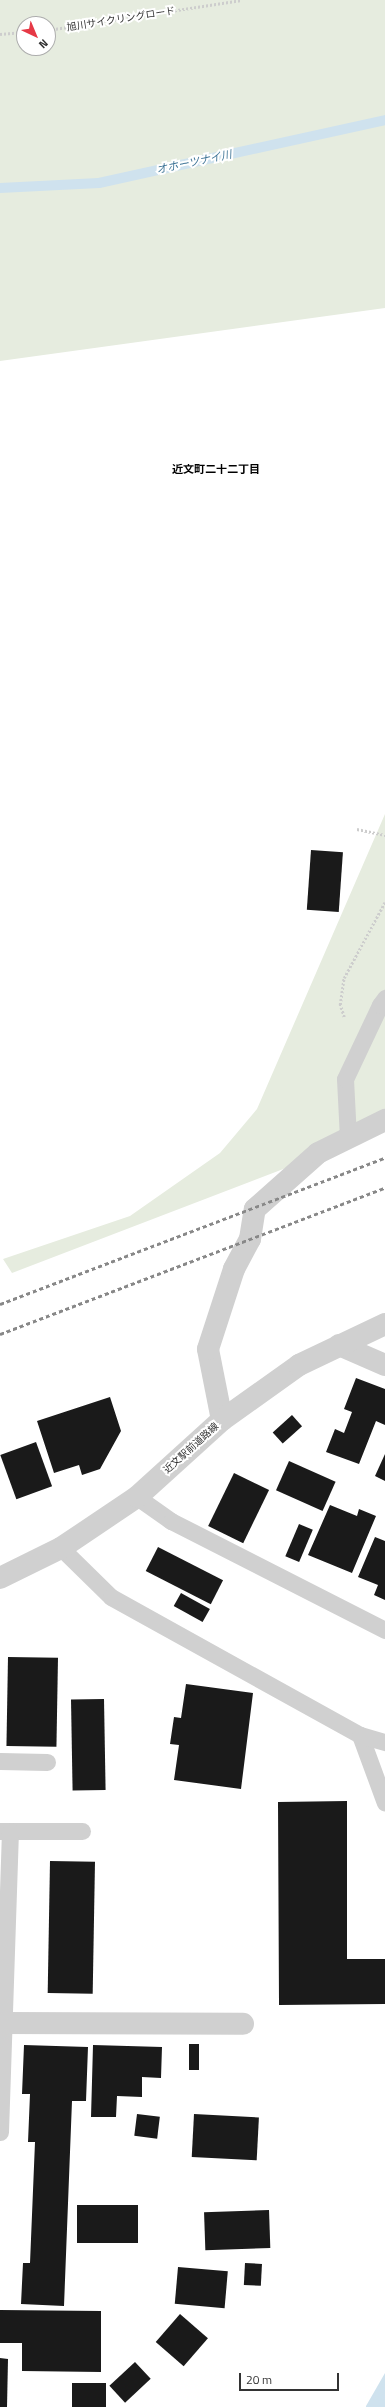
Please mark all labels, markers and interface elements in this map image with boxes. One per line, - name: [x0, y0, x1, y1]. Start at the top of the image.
- street label: 旭川サイクリングロード: [66, 4, 176, 34]
- north arrow: [16, 16, 56, 56]
- text: N: [35, 36, 52, 52]
- water label: オホーツナイ川: [155, 148, 233, 176]
- district label: 近文町二十二丁目: [172, 462, 260, 476]
- street label: 近文駅前道路線: [161, 1420, 221, 1476]
- scale bar: [241, 2365, 341, 2391]
- text: 20 m: [246, 2370, 272, 2389]

